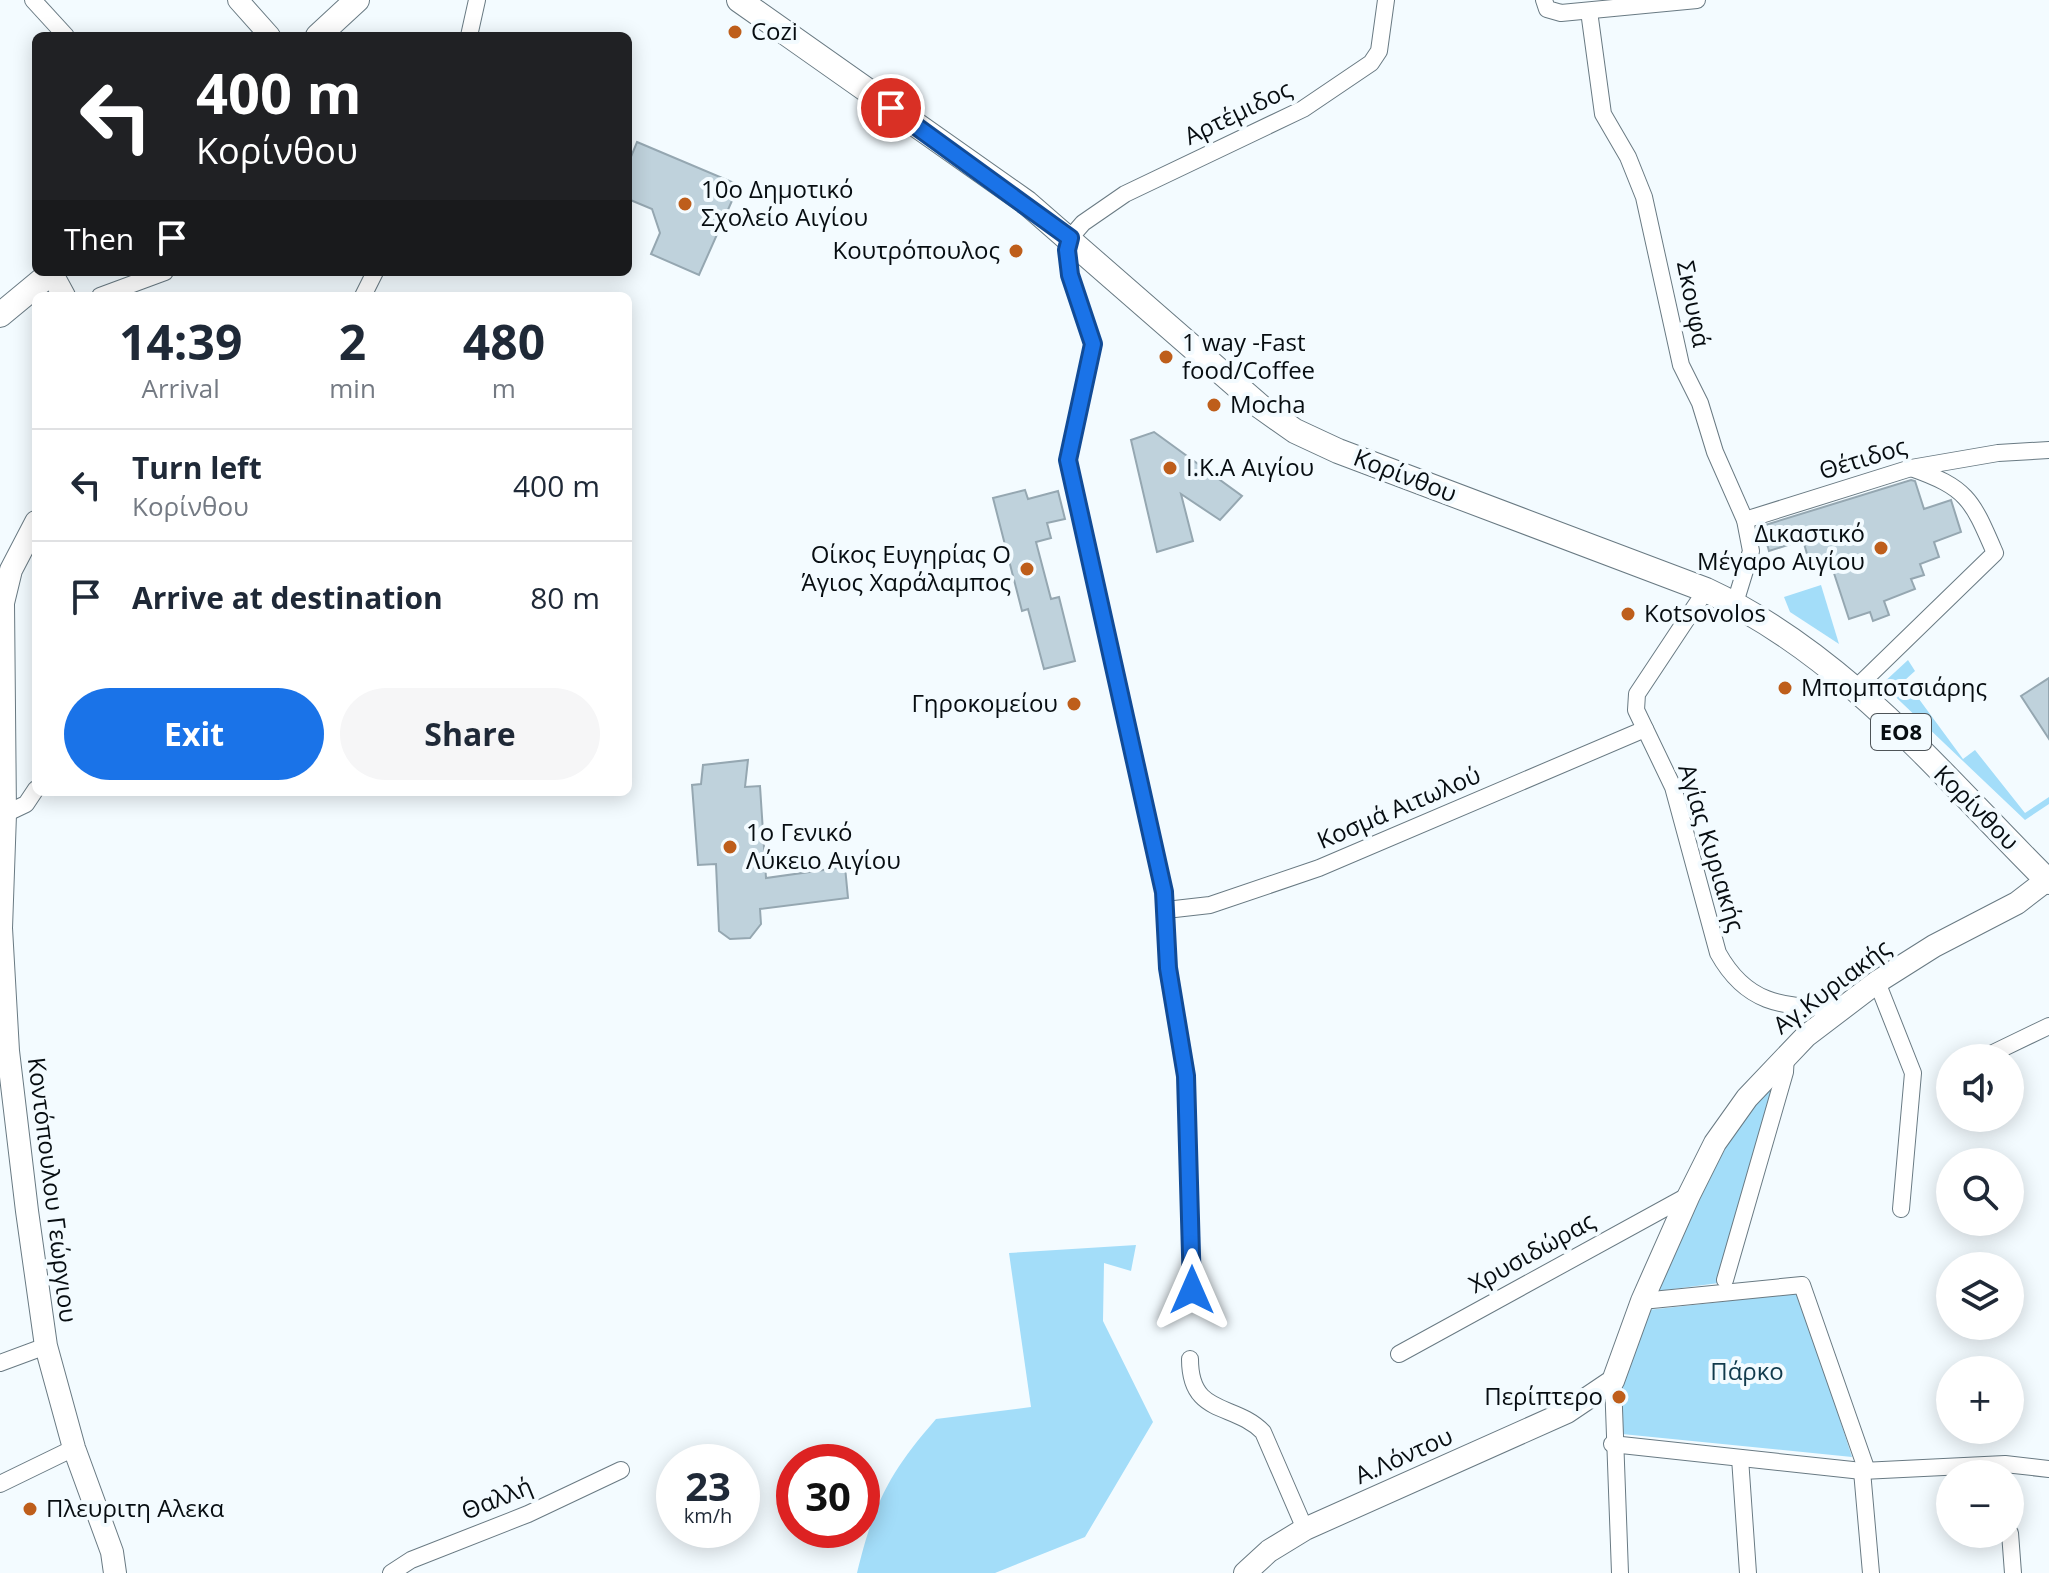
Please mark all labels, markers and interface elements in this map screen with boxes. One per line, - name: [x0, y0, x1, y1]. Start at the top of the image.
- place label: Cozi: [751, 14, 798, 47]
- marker: Cozi: [726, 23, 744, 41]
- text: 400 m: [196, 54, 362, 130]
- icon: left: [64, 64, 168, 168]
- street label: Αρτέμιδος: [1178, 71, 1297, 152]
- pin: [857, 74, 925, 142]
- icon: arrive: [869, 86, 913, 130]
- text: Κορίνθου: [196, 126, 358, 175]
- place label: 10o Δημοτικό Σχολείο Αιγίου: [701, 172, 868, 233]
- marker: 10o Δημοτικό Σχολείο Αιγίου: [676, 195, 694, 213]
- icon: arrive: [150, 216, 194, 260]
- text: Then: [64, 218, 134, 259]
- place label: Κουτρόπουλος: [832, 233, 1000, 266]
- marker: Κουτρόπουλος: [1007, 242, 1025, 260]
- street label: Σκουφά: [1670, 258, 1719, 350]
- text: 14:39: [119, 309, 242, 374]
- text: 2: [339, 309, 366, 374]
- text: 480: [463, 309, 545, 374]
- place label: 1 way -Fast food/Coffee: [1182, 325, 1315, 386]
- marker: 1 way -Fast food/Coffee: [1157, 348, 1175, 366]
- text: Arrival: [141, 370, 220, 406]
- text: min: [329, 370, 376, 406]
- text: m: [492, 370, 516, 406]
- place label: Mocha: [1230, 387, 1306, 420]
- marker: Mocha: [1205, 396, 1223, 414]
- street label: Θέτιδος: [1815, 429, 1910, 487]
- street label: Κορίνθου: [1349, 440, 1462, 509]
- text: Turn left: [132, 447, 262, 488]
- place label: Ι.Κ.Α Αιγίου: [1186, 450, 1314, 483]
- marker: Ι.Κ.Α Αιγίου: [1161, 459, 1179, 477]
- icon: left: [64, 463, 108, 507]
- text: 400 m: [513, 465, 600, 506]
- text: Κορίνθου: [132, 488, 249, 524]
- place label: Δικαστικό Μέγαρο Αιγίου: [1697, 516, 1865, 577]
- place label: Οίκος Ευγηρίας Ο Άγιος Χαράλαμπος: [802, 537, 1011, 598]
- marker: Δικαστικό Μέγαρο Αιγίου: [1872, 539, 1890, 557]
- marker: Οίκος Ευγηρίας Ο Άγιος Χαράλαμπος: [1018, 560, 1036, 578]
- icon: arrive: [64, 575, 108, 619]
- text: Arrive at destination: [132, 577, 443, 618]
- text: 80 m: [530, 577, 600, 618]
- place label: Kotsovolos: [1644, 596, 1766, 629]
- marker: Kotsovolos: [1619, 605, 1637, 623]
- place label: Μπομποτσιάρης: [1801, 670, 1987, 703]
- marker: Μπομποτσιάρης: [1776, 679, 1794, 697]
- place label: Γηροκομείου: [911, 686, 1058, 719]
- button: Exit: [64, 688, 324, 780]
- button: Share: [340, 688, 600, 780]
- marker: Γηροκομείου: [1065, 695, 1083, 713]
- road number: ΕΟ8: [1871, 714, 1931, 750]
- street label: Κοσμά Αιτωλού: [1312, 757, 1485, 856]
- street label: Κορίνθου: [1927, 757, 2027, 857]
- street label: Αγίας Κυριακής: [1671, 760, 1754, 935]
- place label: 1o Γενικό Λύκειο Αιγίου: [746, 815, 901, 876]
- marker: 1o Γενικό Λύκειο Αιγίου: [721, 838, 739, 856]
- street label: Αγ.Κυριακής: [1766, 931, 1897, 1041]
- map controls: [1936, 1044, 2024, 1548]
- button: sound: [1936, 1044, 2024, 1132]
- street label: Κοντόπουλου Γεώργιου: [21, 1055, 86, 1324]
- button: search: [1936, 1148, 2024, 1236]
- street label: Χρυσιδώρας: [1462, 1203, 1600, 1300]
- position arrow: [1150, 1248, 1234, 1332]
- button: layers: [1936, 1252, 2024, 1340]
- park label: Πάρκο: [1710, 1354, 1784, 1387]
- button: +: [1936, 1356, 2024, 1444]
- place label: Περίπτερο: [1484, 1379, 1603, 1412]
- marker: Περίπτερο: [1610, 1388, 1628, 1406]
- street label: Α.Λόντου: [1349, 1418, 1458, 1491]
- speed limit sign: 30: [776, 1444, 880, 1548]
- text: 23: [685, 1458, 731, 1513]
- button: −: [1936, 1460, 2024, 1548]
- street label: Θαλλή: [456, 1468, 537, 1527]
- place label: Πλευριτη Αλεκα: [46, 1491, 224, 1524]
- marker: Πλευριτη Αλεκα: [21, 1500, 39, 1518]
- text: km/h: [684, 1502, 732, 1529]

